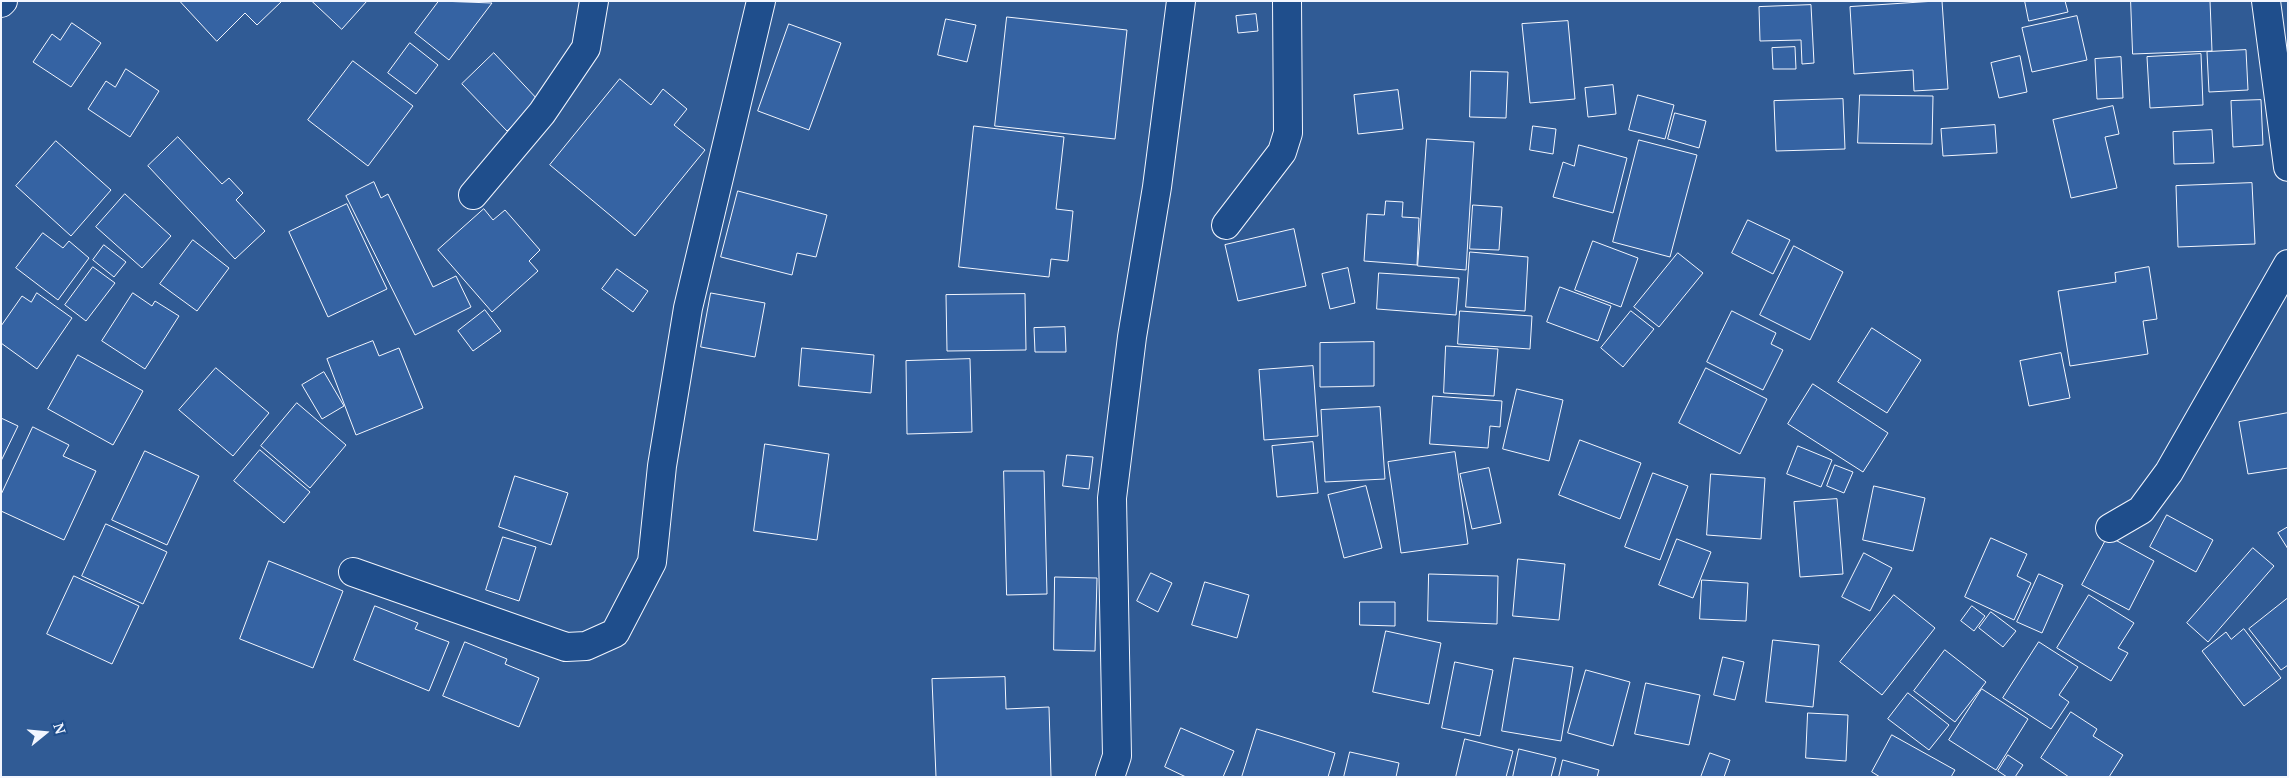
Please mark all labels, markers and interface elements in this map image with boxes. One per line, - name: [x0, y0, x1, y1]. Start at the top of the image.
- north arrow: [20, 708, 70, 758]
- text: N: [49, 720, 71, 737]

